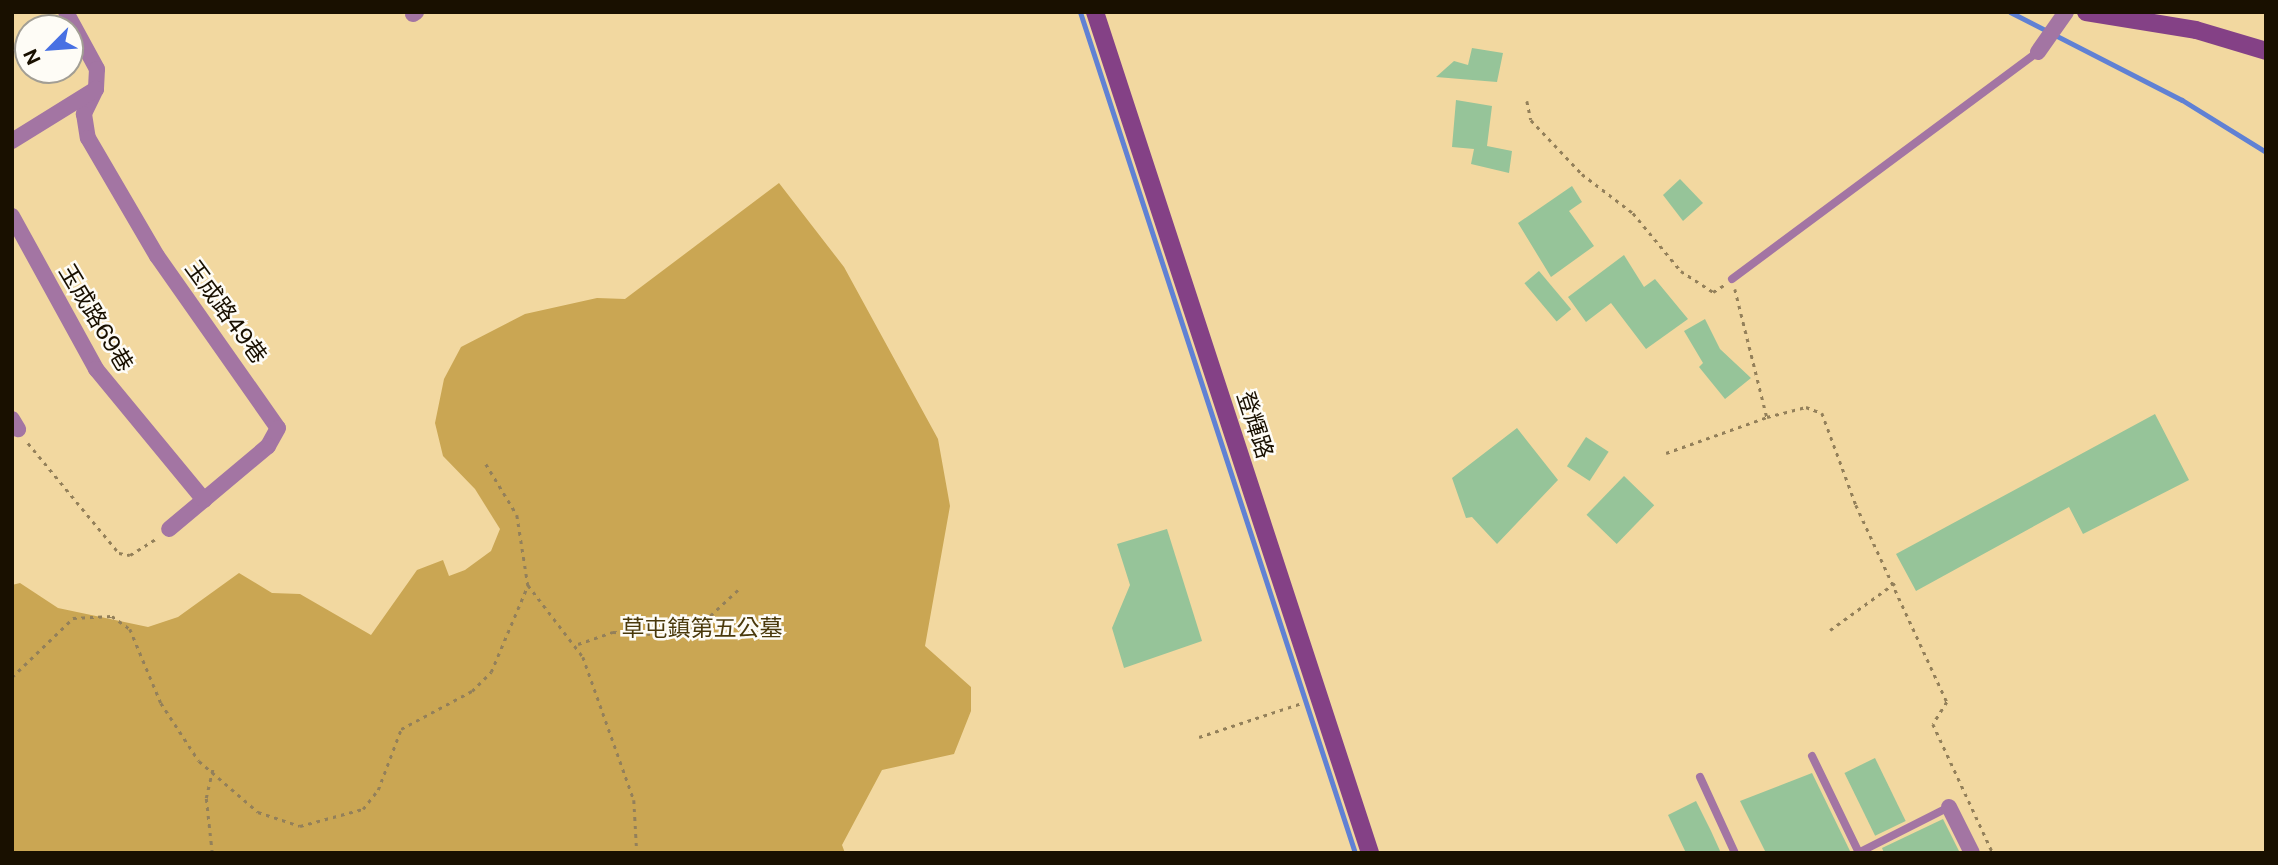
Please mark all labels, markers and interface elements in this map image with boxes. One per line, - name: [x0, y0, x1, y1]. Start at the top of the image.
- north arrow: [14, 14, 84, 84]
- text: N: [19, 46, 45, 68]
- street label: 玉成路49巷: [179, 255, 273, 369]
- street label: 玉成路69巷: [53, 259, 139, 377]
- street label: 登輝路: [1231, 388, 1279, 462]
- park label: 草屯鎮第五公墓: [622, 614, 782, 642]

